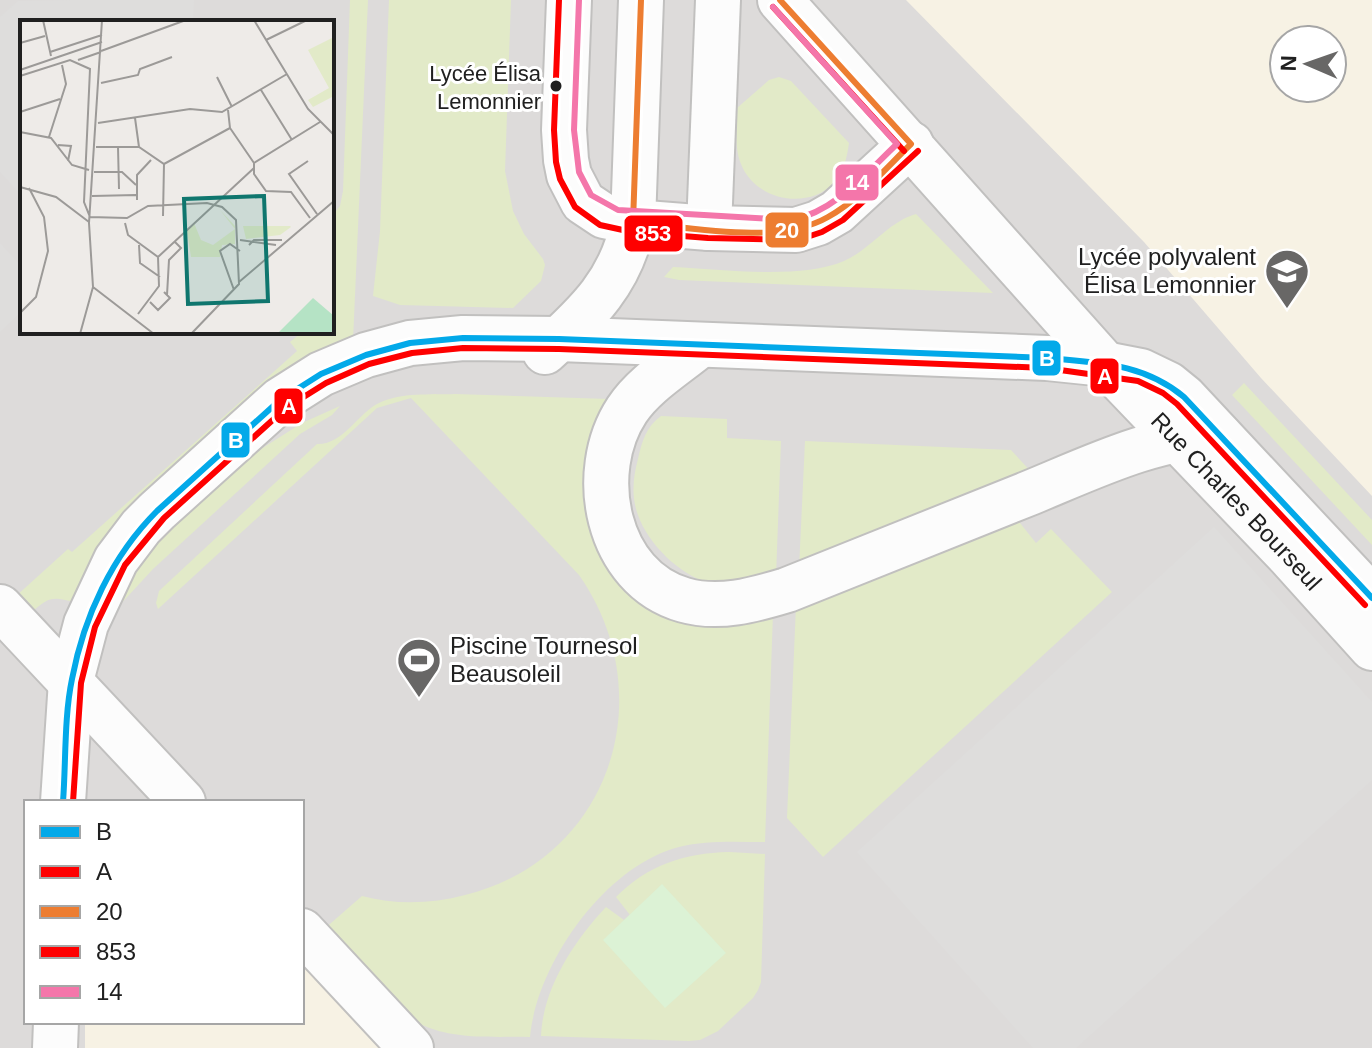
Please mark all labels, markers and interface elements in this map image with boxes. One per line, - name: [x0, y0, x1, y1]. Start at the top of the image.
- inset map: [20, 20, 334, 334]
- north arrow: [1268, 24, 1348, 104]
- text: N: [1276, 55, 1301, 72]
- place label: Lycée Élisa Lemonnier: [429, 61, 542, 114]
- marker: Lycée Élisa Lemonnier: [548, 78, 564, 94]
- line badge: 14: [834, 163, 880, 202]
- text: 14: [845, 170, 870, 195]
- line badge: 20: [764, 211, 810, 249]
- line badge: 853: [623, 214, 684, 253]
- text: 20: [775, 218, 799, 243]
- text: 853: [635, 221, 671, 246]
- place label: Lycée polyvalent Élisa Lemonnier: [1078, 243, 1256, 298]
- school or university icon: Lycée polyvalent Élisa Lemonnier: [1263, 247, 1311, 310]
- line badge: B: [1031, 339, 1062, 377]
- text: B: [1039, 346, 1055, 371]
- line badge: A: [1089, 357, 1120, 395]
- text: A: [1097, 364, 1113, 389]
- line badge: A: [273, 387, 304, 425]
- text: A: [281, 394, 297, 419]
- street label: Rue Charles Bourseul: [1146, 407, 1327, 596]
- line badge: B: [220, 421, 251, 459]
- text: B: [228, 428, 244, 453]
- place label: Piscine Tournesol Beausoleil: [450, 632, 638, 687]
- sports icon: Piscine Tournesol Beausoleil: [395, 636, 443, 699]
- legend: [24, 800, 304, 1024]
- text: B: [96, 818, 112, 845]
- text: A: [96, 858, 112, 885]
- text: 20: [96, 898, 123, 925]
- text: 853: [96, 938, 136, 965]
- text: 14: [96, 978, 123, 1005]

